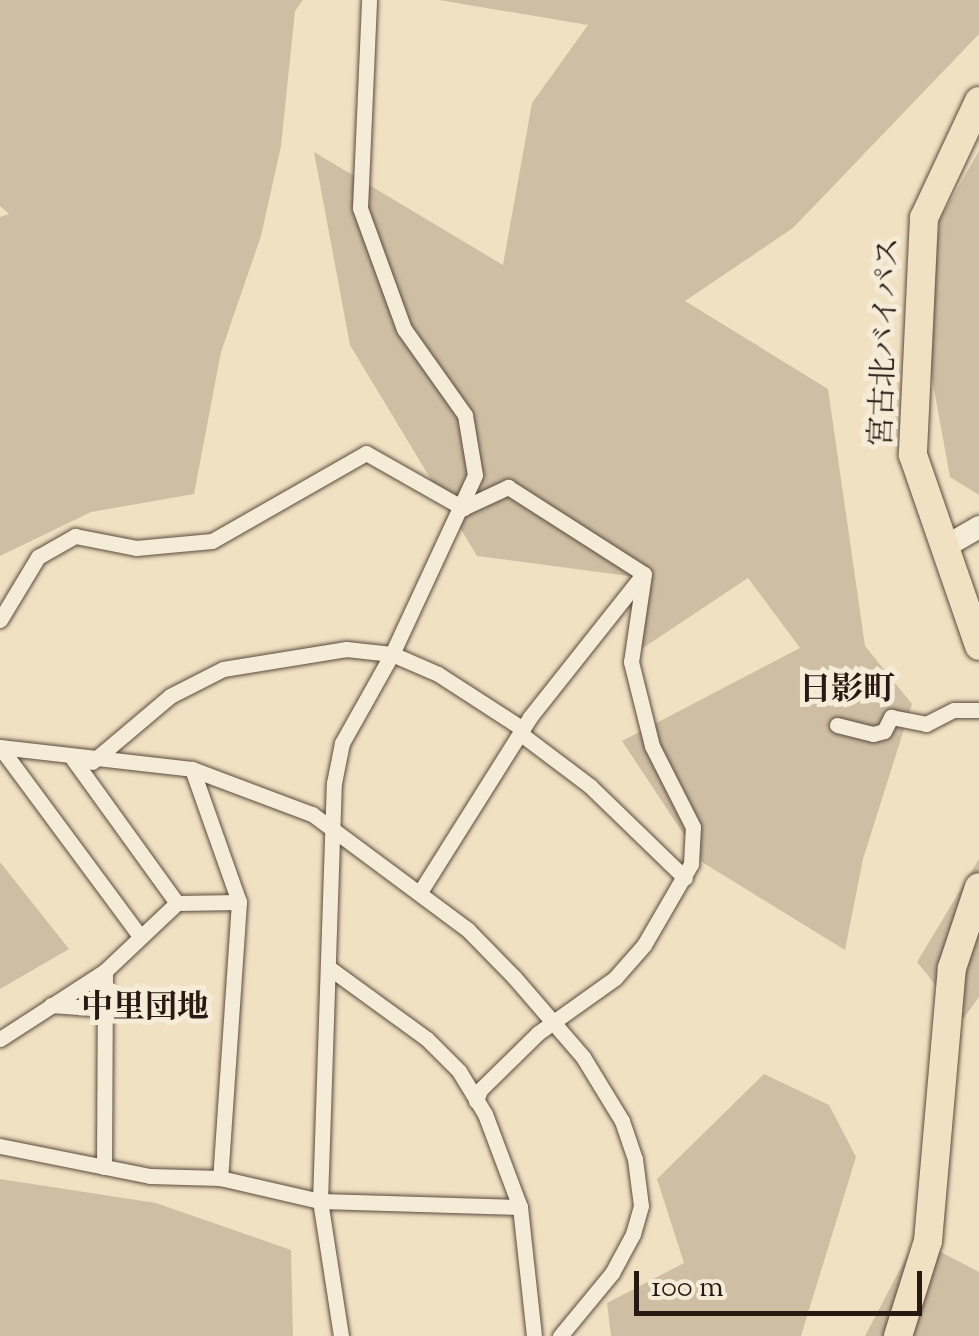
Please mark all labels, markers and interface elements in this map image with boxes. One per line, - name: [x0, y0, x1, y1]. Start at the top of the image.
- street label: 宮古北バイパス: [865, 236, 909, 448]
- district label: 日影町: [799, 672, 895, 710]
- district label: 中里団地: [81, 990, 209, 1028]
- scale bar: [639, 1251, 926, 1313]
- text: 100 m: [651, 1267, 724, 1310]

